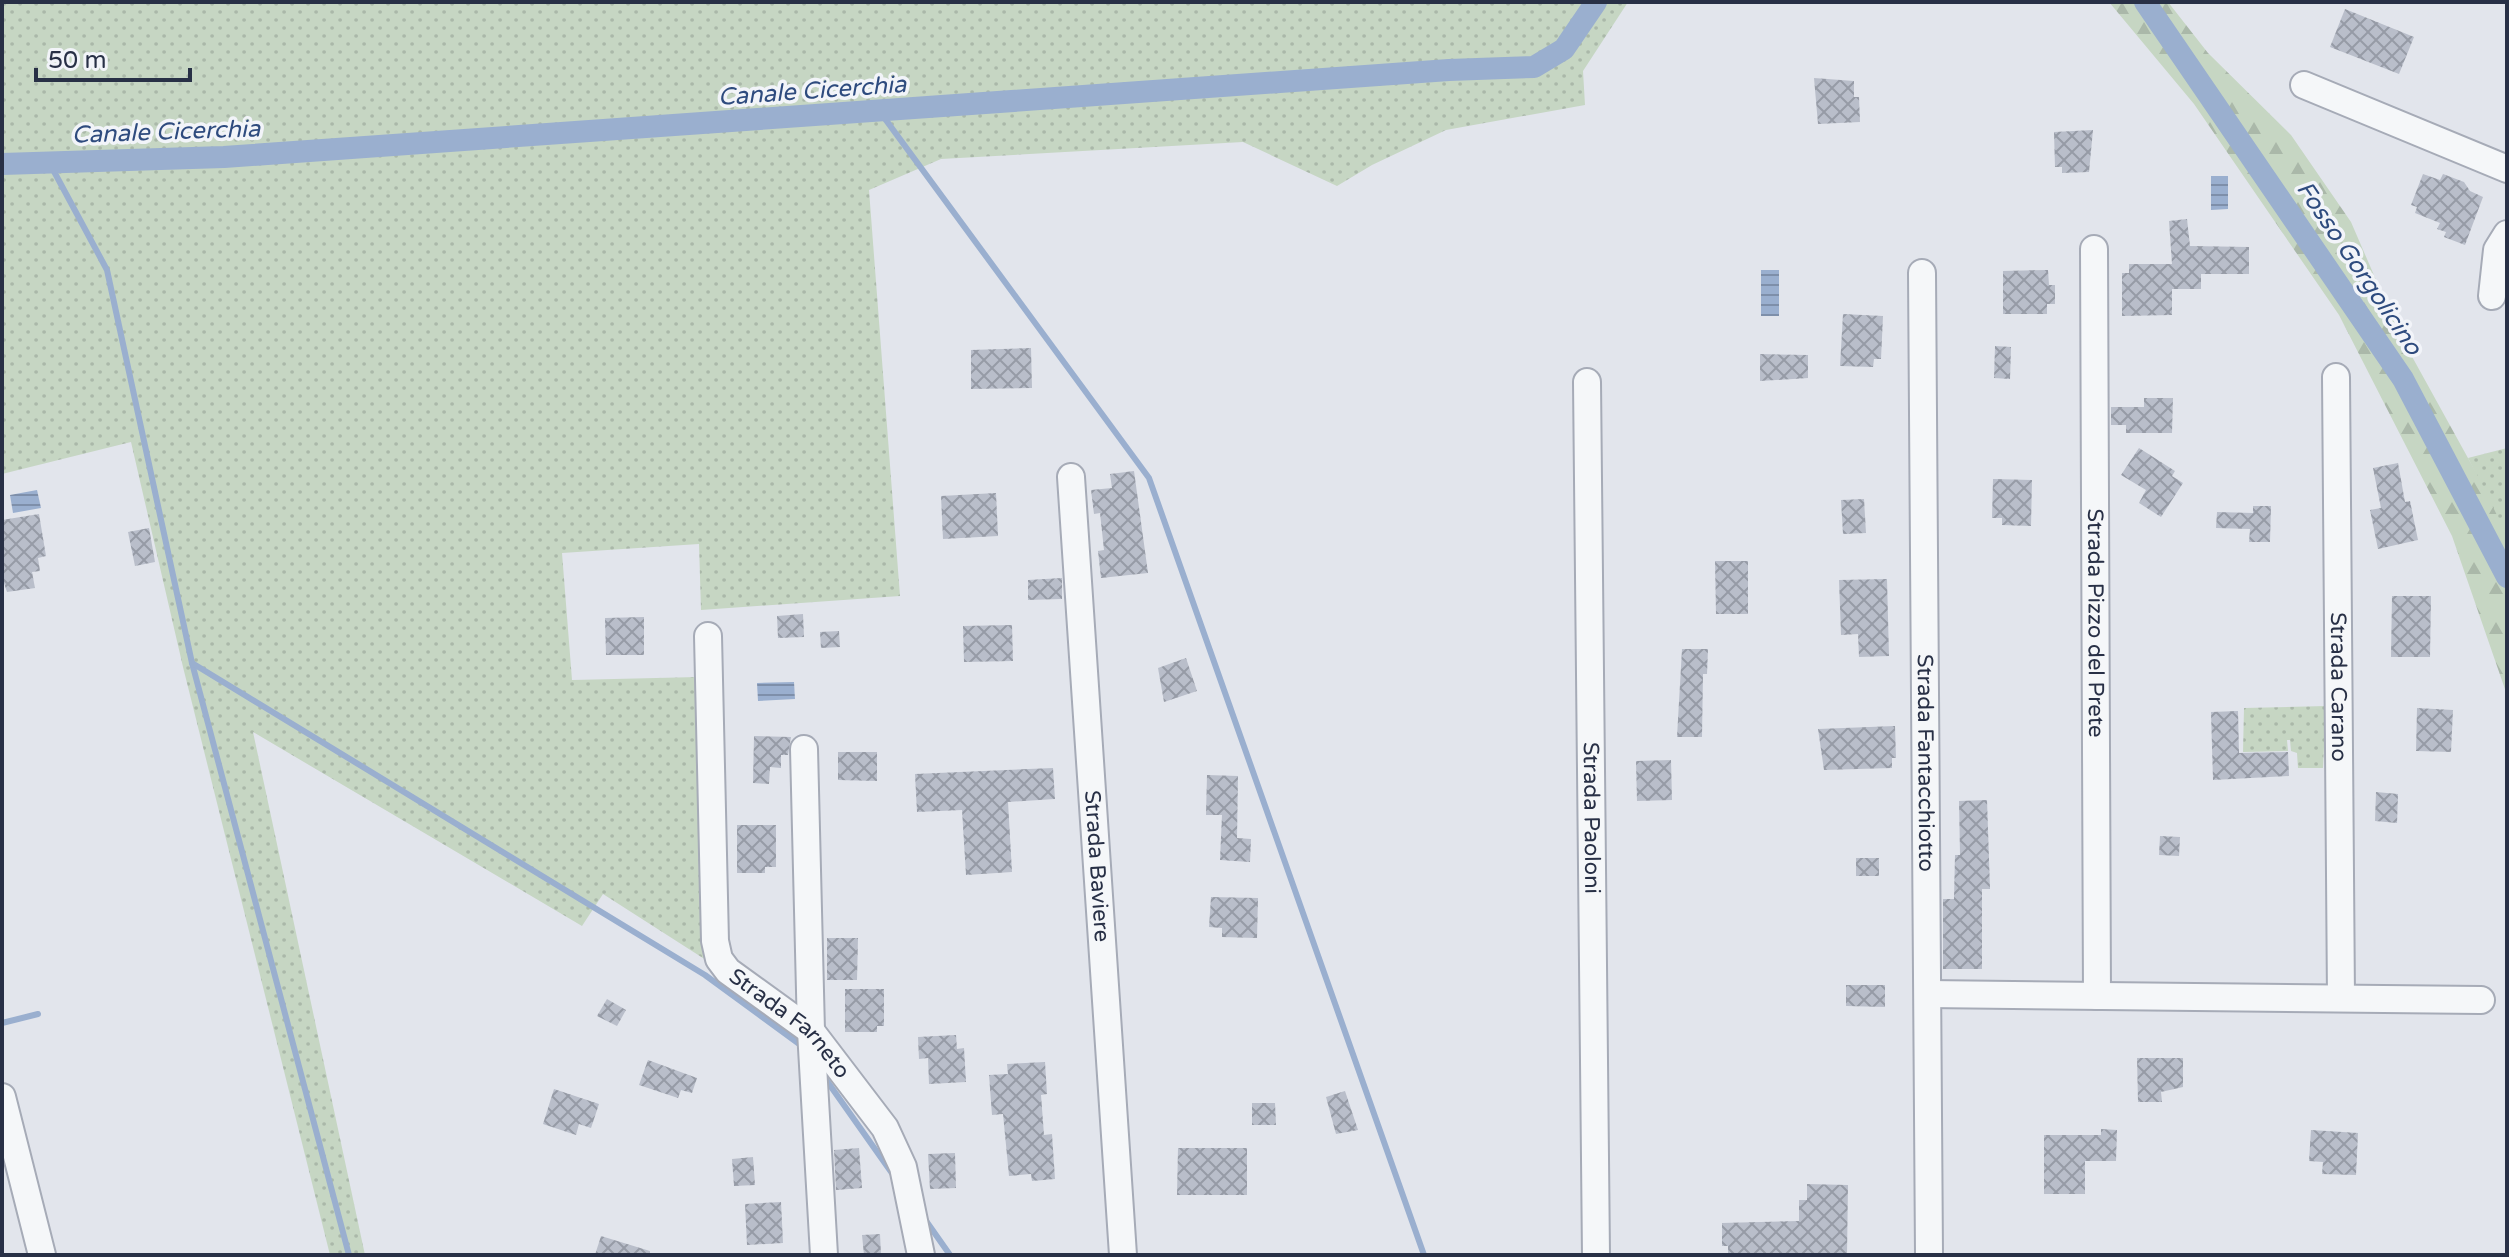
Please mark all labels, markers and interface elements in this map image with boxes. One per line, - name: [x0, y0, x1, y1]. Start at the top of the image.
- scale bar: [36, 32, 190, 82]
- text: 50 m: [48, 46, 106, 75]
- water label: Canale Cicerchia: [717, 70, 908, 112]
- water label: Canale Cicerchia: [71, 114, 261, 150]
- water label: Fosso Gorgolicino: [2290, 176, 2429, 362]
- street label: Strada Pizzo del Prete: [2082, 508, 2109, 738]
- street label: Strada Carano: [2325, 612, 2352, 762]
- street label: Strada Fantacchiotto: [1912, 654, 1939, 872]
- street label: Strada Paoloni: [1578, 742, 1605, 894]
- street label: Strada Baviere: [1079, 789, 1115, 943]
- street label: Strada Farneto: [724, 963, 855, 1084]

